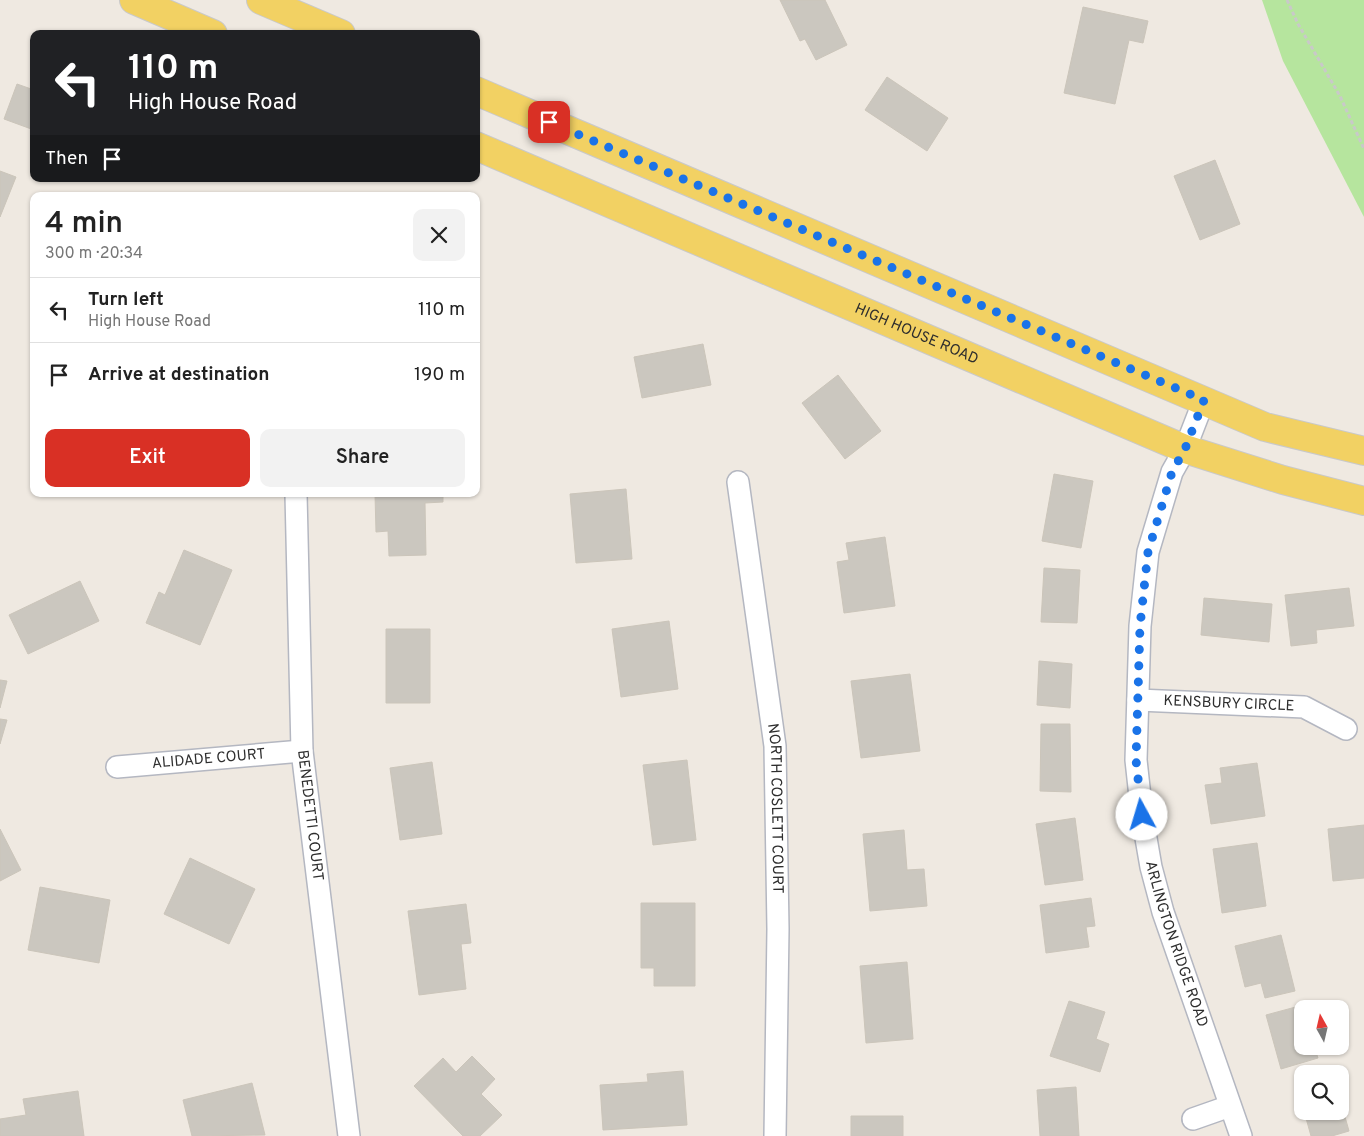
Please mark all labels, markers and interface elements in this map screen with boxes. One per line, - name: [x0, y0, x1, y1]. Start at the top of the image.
- text: 110 m: [128, 47, 218, 91]
- icon: left: [45, 50, 110, 115]
- text: High House Road: [128, 90, 297, 117]
- pin: [528, 101, 570, 143]
- icon: arrive: [535, 108, 563, 136]
- icon: arrive: [98, 145, 126, 173]
- text: Then: [45, 147, 88, 171]
- text: 4 min: [45, 206, 123, 243]
- button: close: [413, 209, 465, 261]
- text: 300 m · 20:34: [45, 244, 143, 264]
- text: Turn left: [88, 288, 164, 312]
- icon: left: [45, 296, 73, 324]
- text: 110 m: [418, 298, 465, 322]
- street label: HIGH HOUSE ROAD: [852, 299, 981, 369]
- text: High House Road: [88, 312, 211, 332]
- icon: arrive: [45, 361, 73, 389]
- text: Arrive at destination: [88, 363, 269, 387]
- text: 190 m: [414, 363, 465, 387]
- button: Exit: [45, 429, 250, 487]
- button: Share: [260, 429, 465, 487]
- street label: KENSBURY CIRCLE: [1163, 692, 1295, 716]
- street label: NORTH COSLETT COURT: [762, 722, 787, 894]
- street label: ALIDADE COURT: [151, 745, 266, 773]
- street label: BENEDETTI COURT: [292, 749, 327, 882]
- position arrow: [1115, 788, 1167, 840]
- street label: ARLINGTON RIDGE ROAD: [1141, 859, 1212, 1030]
- north arrow: [1294, 1000, 1349, 1055]
- map controls: [1294, 1000, 1349, 1120]
- button: search: [1294, 1065, 1349, 1120]

